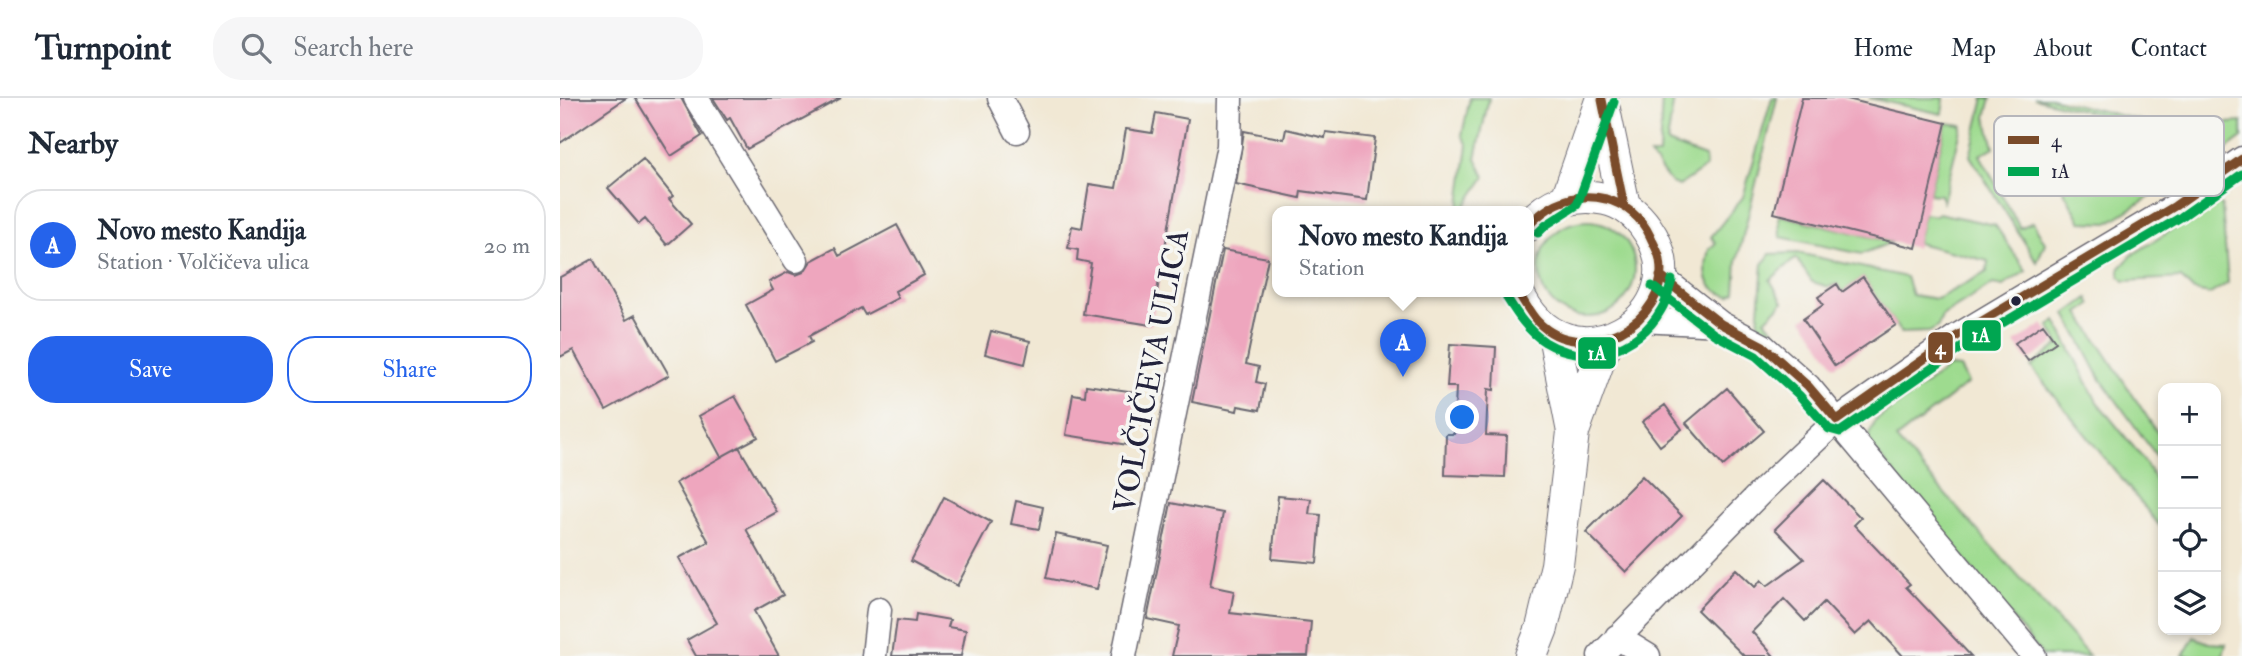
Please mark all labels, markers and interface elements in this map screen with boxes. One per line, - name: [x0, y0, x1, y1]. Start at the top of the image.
- search box: [213, 17, 703, 80]
- text: Turnpoint: [35, 28, 171, 69]
- icon: search: [237, 29, 275, 67]
- text: Search here: [293, 32, 413, 64]
- text: Home: [1853, 33, 1913, 64]
- text: Map: [1951, 33, 1996, 64]
- text: About: [2034, 33, 2093, 64]
- text: Contact: [2131, 33, 2207, 64]
- legend: [1994, 116, 2224, 196]
- text: Nearby: [28, 125, 118, 162]
- text: 4: [2051, 129, 2062, 153]
- text: 1A: [2051, 160, 2070, 184]
- popup: [1272, 206, 1534, 297]
- text: Novo mesto Kandija: [97, 215, 306, 247]
- text: Novo mesto Kandija: [1299, 221, 1507, 253]
- street label: VOLČIČEVA ULICA: [1105, 226, 1197, 516]
- text: A: [46, 231, 60, 260]
- text: 20 m: [484, 231, 530, 260]
- text: Station · Volčičeva ulica: [97, 247, 309, 276]
- text: Station: [1299, 253, 1365, 282]
- unlabelled marker: [2009, 294, 2023, 308]
- pin: A: [1380, 319, 1426, 377]
- line badge: 1A: [1961, 319, 2002, 352]
- text: 1A: [1972, 324, 1991, 348]
- line badge: 4: [1927, 331, 1954, 364]
- button: Save: [28, 336, 273, 403]
- button: Share: [287, 336, 532, 403]
- line badge: 1A: [1577, 336, 1617, 370]
- text: 4: [1934, 336, 1947, 360]
- text: 1A: [1588, 342, 1607, 366]
- map controls: [2158, 383, 2221, 635]
- button: +: [2158, 383, 2221, 446]
- your location: [1445, 400, 1479, 434]
- button: −: [2158, 446, 2221, 509]
- button: locate: [2158, 509, 2221, 572]
- button: layers: [2158, 572, 2221, 635]

